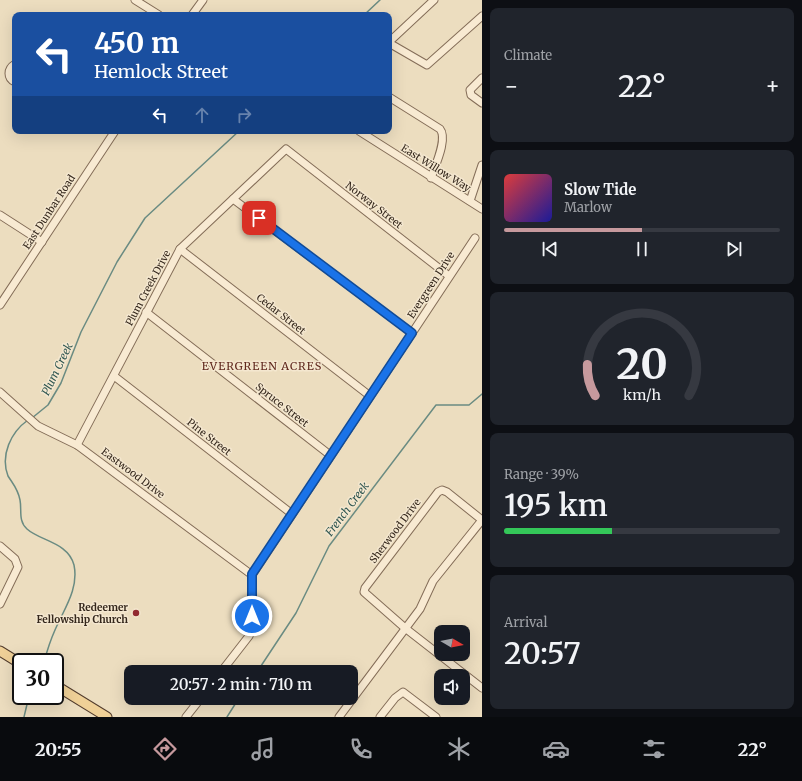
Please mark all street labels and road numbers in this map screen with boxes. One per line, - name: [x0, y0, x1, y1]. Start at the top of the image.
- street label: East Willow Way: [399, 141, 473, 195]
- street label: East Dunbar Road: [20, 172, 78, 252]
- street label: Norway Street: [343, 179, 405, 231]
- street label: Plum Creek Drive: [123, 248, 173, 328]
- street label: Evergreen Drive: [405, 249, 457, 321]
- street label: Cedar Street: [254, 291, 308, 337]
- street label: Spruce Street: [253, 380, 311, 430]
- street label: Pine Street: [184, 416, 234, 458]
- street label: Eastwood Drive: [99, 445, 167, 501]
- street label: Sherwood Drive: [367, 496, 423, 566]

